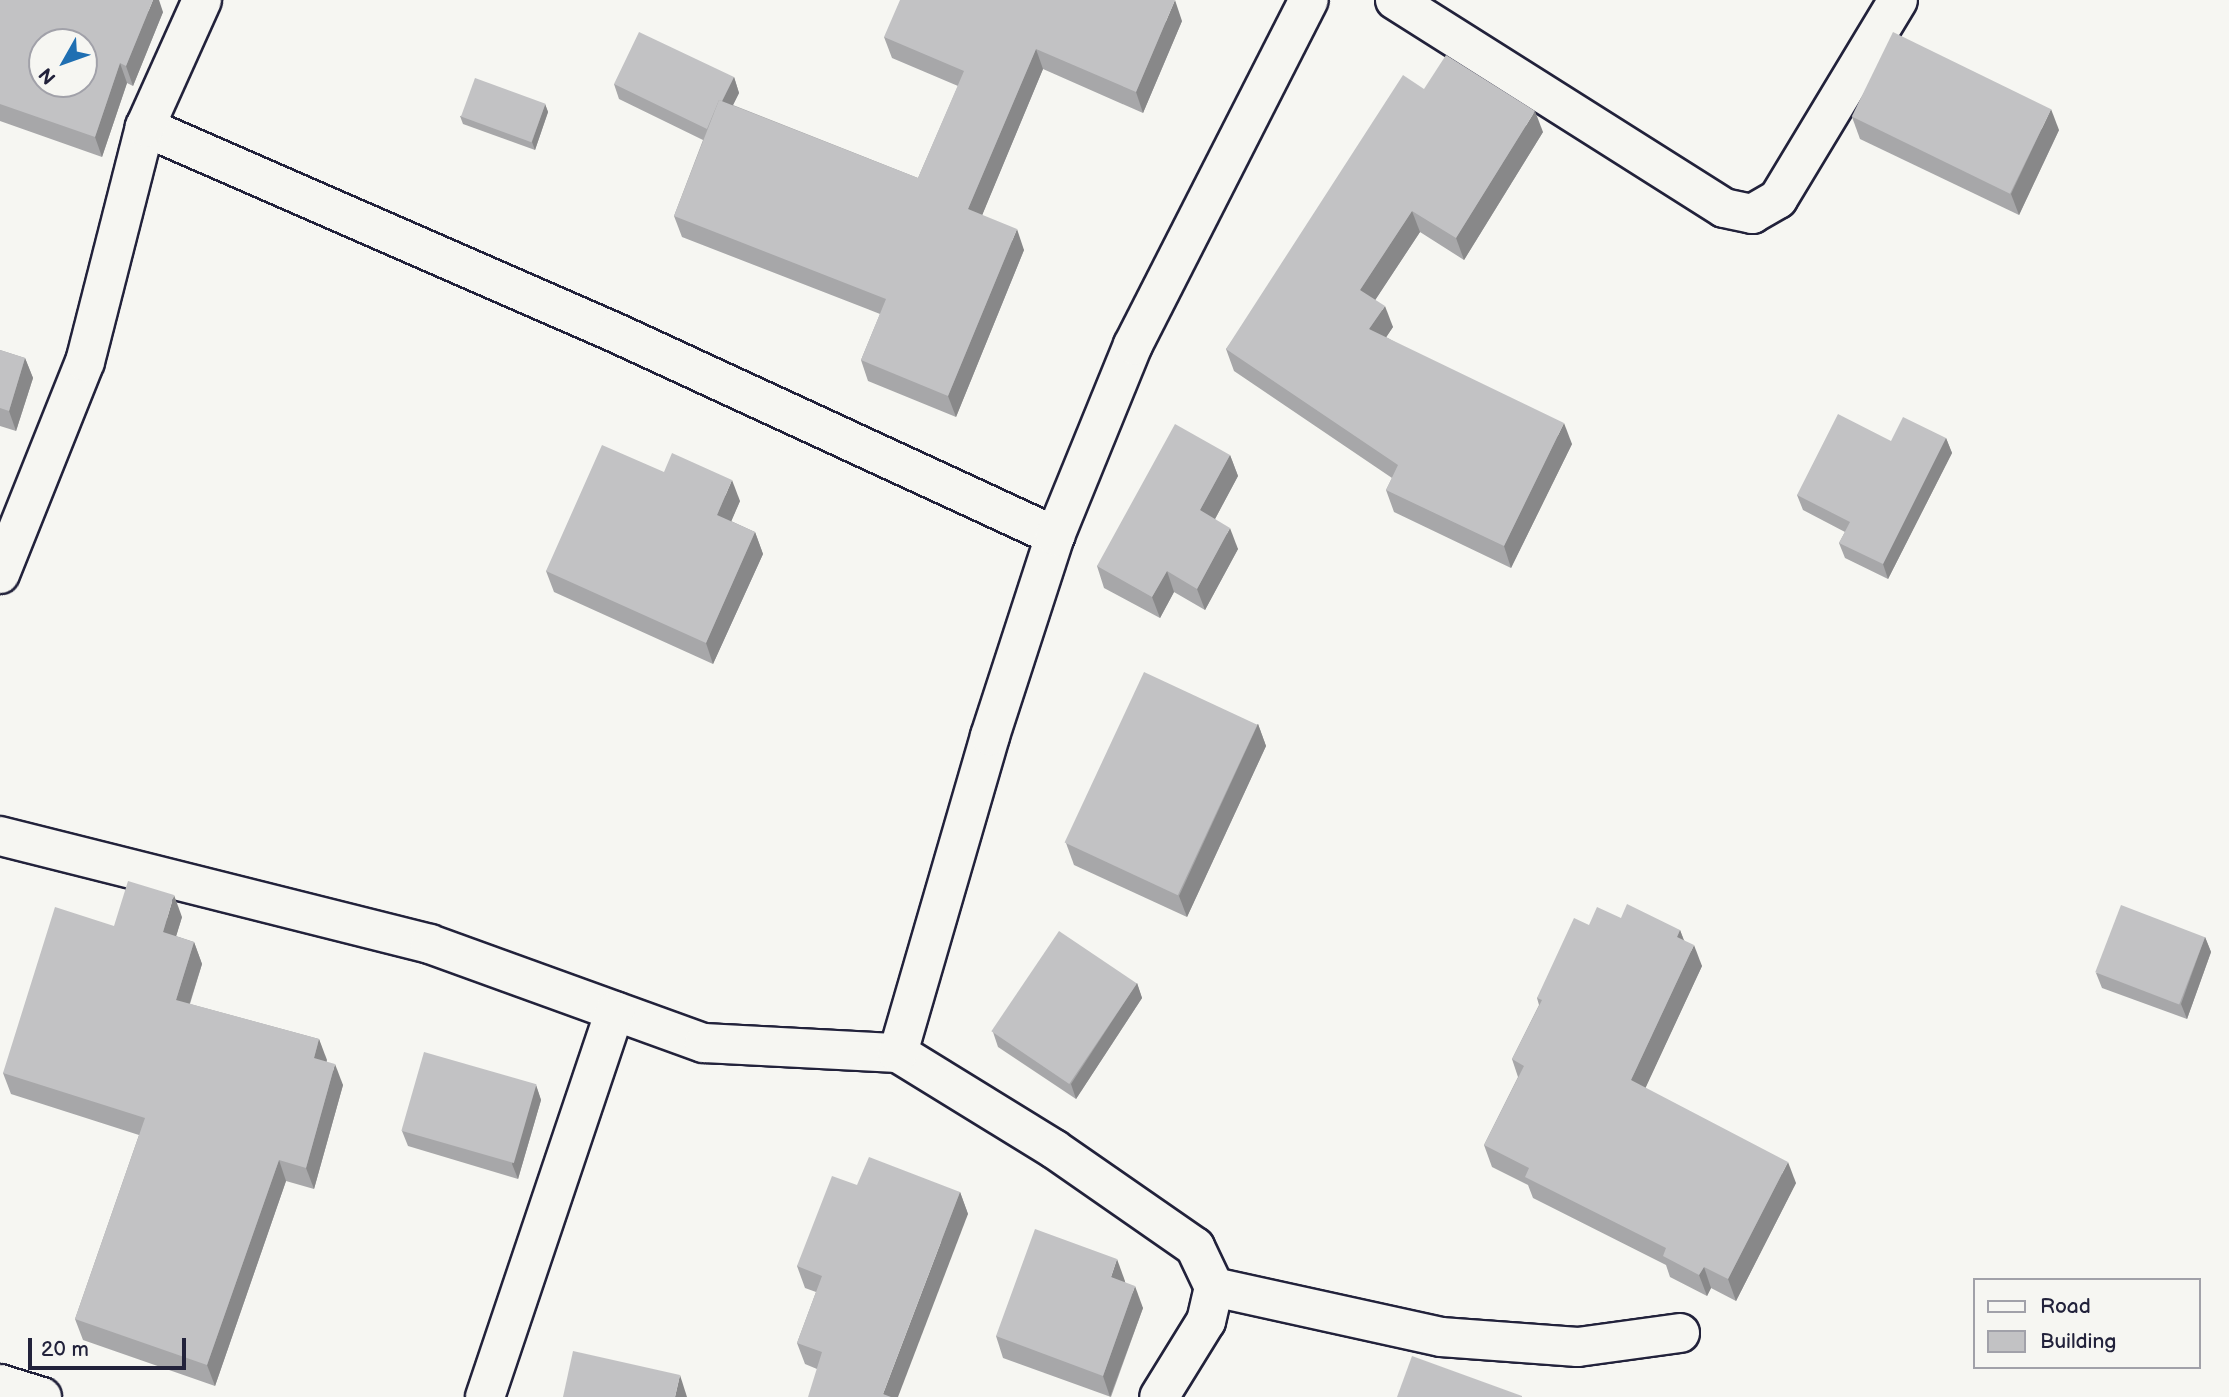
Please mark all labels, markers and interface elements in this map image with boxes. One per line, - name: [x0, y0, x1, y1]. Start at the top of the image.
- north arrow: [28, 28, 98, 98]
- text: N: [35, 63, 61, 88]
- legend: [1974, 1278, 2201, 1369]
- text: Road: [2040, 1294, 2091, 1319]
- scale bar: [32, 1324, 189, 1368]
- text: Building: [2040, 1329, 2116, 1354]
- text: 20 m: [41, 1337, 89, 1362]

